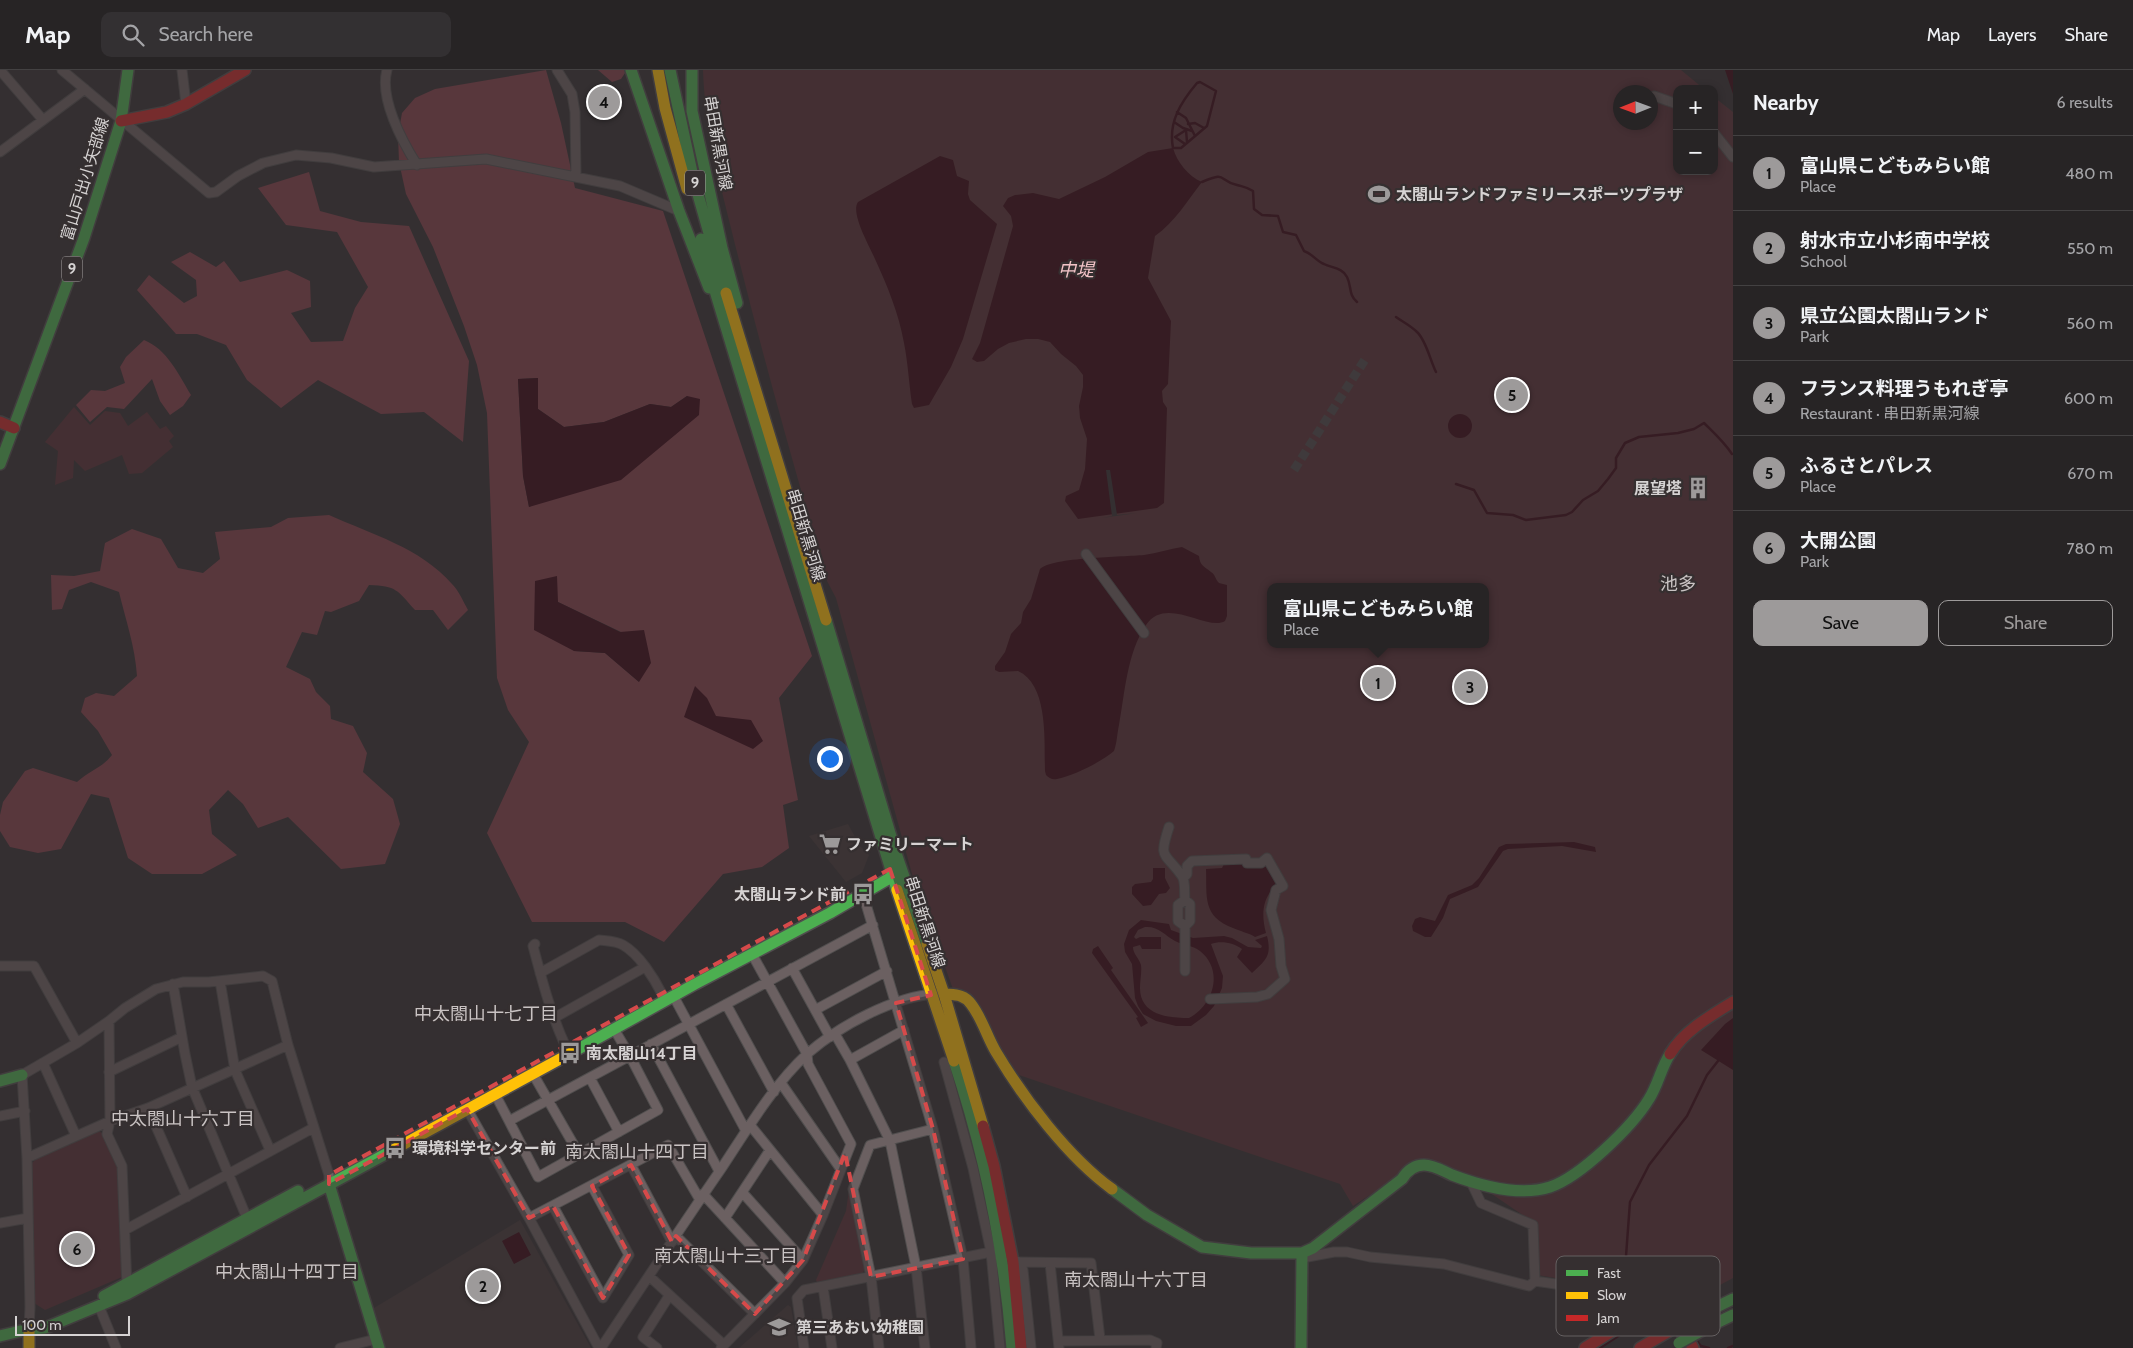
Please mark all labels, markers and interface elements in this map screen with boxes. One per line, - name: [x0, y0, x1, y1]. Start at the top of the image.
- search box: [101, 12, 451, 57]
- text: Map: [25, 20, 71, 49]
- icon: search: [119, 21, 147, 49]
- text: Search here: [159, 23, 253, 46]
- text: Map: [1927, 24, 1960, 46]
- text: Layers: [1988, 24, 2037, 46]
- text: Share: [2065, 24, 2108, 46]
- pin: 4: [588, 83, 620, 121]
- north arrow: [1613, 85, 1658, 130]
- map controls: [1673, 85, 1718, 175]
- button: +: [1673, 85, 1718, 130]
- text: Nearby: [1753, 90, 1819, 115]
- text: 6 results: [2057, 93, 2113, 112]
- street label: 串田新黒河線: [700, 94, 736, 192]
- street label: 富山戸出小矢部線: [57, 115, 113, 243]
- button: −: [1673, 130, 1718, 175]
- text: 富山県こどもみらい館: [1800, 154, 1990, 177]
- text: 1: [1766, 164, 1772, 183]
- text: 480 m: [2065, 164, 2113, 183]
- road number: 9: [685, 170, 705, 196]
- text: Place: [1800, 177, 1836, 196]
- sports icon: 太閤山ランドファミリースポーツプラザ: [1366, 181, 1392, 207]
- place label: 太閤山ランドファミリースポーツプラザ: [1396, 185, 1683, 204]
- text: 射水市立小杉南中学校: [1800, 229, 1990, 252]
- text: 2: [1765, 239, 1773, 258]
- text: 550 m: [2067, 239, 2113, 258]
- text: School: [1800, 252, 1847, 271]
- road number: 9: [62, 256, 82, 282]
- water label: 中堤: [1058, 259, 1096, 281]
- text: 県立公園太閤山ランド: [1800, 304, 1990, 327]
- text: 3: [1765, 314, 1773, 333]
- text: 560 m: [2066, 314, 2113, 333]
- text: Park: [1800, 327, 1829, 346]
- pin: 5: [1496, 376, 1528, 414]
- text: フランス料理うもれぎ亭: [1800, 377, 2009, 400]
- text: 4: [1764, 389, 1774, 408]
- text: 600 m: [2064, 389, 2113, 408]
- text: Restaurant · 串田新黒河線: [1800, 404, 1979, 423]
- text: ふるさとパレス: [1800, 454, 1933, 477]
- text: 5: [1765, 464, 1773, 483]
- text: 670 m: [2067, 464, 2113, 483]
- building icon: 展望塔: [1685, 475, 1711, 501]
- text: Place: [1800, 477, 1836, 496]
- place label: 展望塔: [1634, 479, 1682, 498]
- street label: 串田新黒河線: [783, 486, 829, 584]
- text: 大開公園: [1800, 529, 1876, 552]
- text: 6: [1765, 539, 1774, 558]
- text: 780 m: [2066, 539, 2113, 558]
- text: Park: [1800, 552, 1829, 571]
- district label: 池多: [1660, 573, 1696, 595]
- popup: [1267, 583, 1489, 648]
- text: 富山県こどもみらい館: [1283, 597, 1473, 620]
- button: Save: [1753, 600, 1928, 646]
- button: Share: [1938, 600, 2113, 646]
- text: Place: [1283, 620, 1319, 639]
- pin: 1: [1362, 664, 1394, 702]
- pin: 3: [1454, 668, 1486, 706]
- your location: [817, 746, 843, 772]
- supermarket icon: ファミリーマート: [817, 831, 843, 857]
- place label: ファミリーマート: [846, 835, 974, 854]
- street label: 串田新黒河線: [901, 873, 949, 971]
- bus stop icon: 太閤山ランド前: [850, 881, 876, 907]
- place label: 太閤山ランド前: [734, 885, 846, 904]
- district label: 中太閤山十七丁目: [414, 1003, 558, 1025]
- bus stop icon: 南太閤山14丁目: [557, 1040, 583, 1066]
- place label: 南太閤山14丁目: [586, 1044, 698, 1063]
- district label: 中太閤山十六丁目: [111, 1108, 255, 1130]
- bus stop icon: 環境科学センター前: [382, 1135, 408, 1161]
- place label: 環境科学センター前: [412, 1139, 556, 1158]
- district label: 南太閤山十四丁目: [565, 1141, 709, 1163]
- pin: 6: [61, 1230, 93, 1268]
- district label: 南太閤山十三丁目: [654, 1245, 798, 1267]
- legend: [1556, 1256, 1720, 1336]
- district label: 中太閤山十四丁目: [215, 1261, 359, 1283]
- text: Fast: [1597, 1264, 1621, 1282]
- pin: 2: [467, 1267, 499, 1305]
- district label: 南太閤山十六丁目: [1064, 1269, 1208, 1291]
- text: Slow: [1597, 1286, 1626, 1304]
- text: Jam: [1596, 1309, 1619, 1327]
- scale bar: [15, 1313, 130, 1336]
- school or university icon: 第三あおい幼稚園: [766, 1314, 792, 1340]
- text: 100 m: [22, 1316, 62, 1334]
- place label: 第三あおい幼稚園: [796, 1318, 924, 1337]

